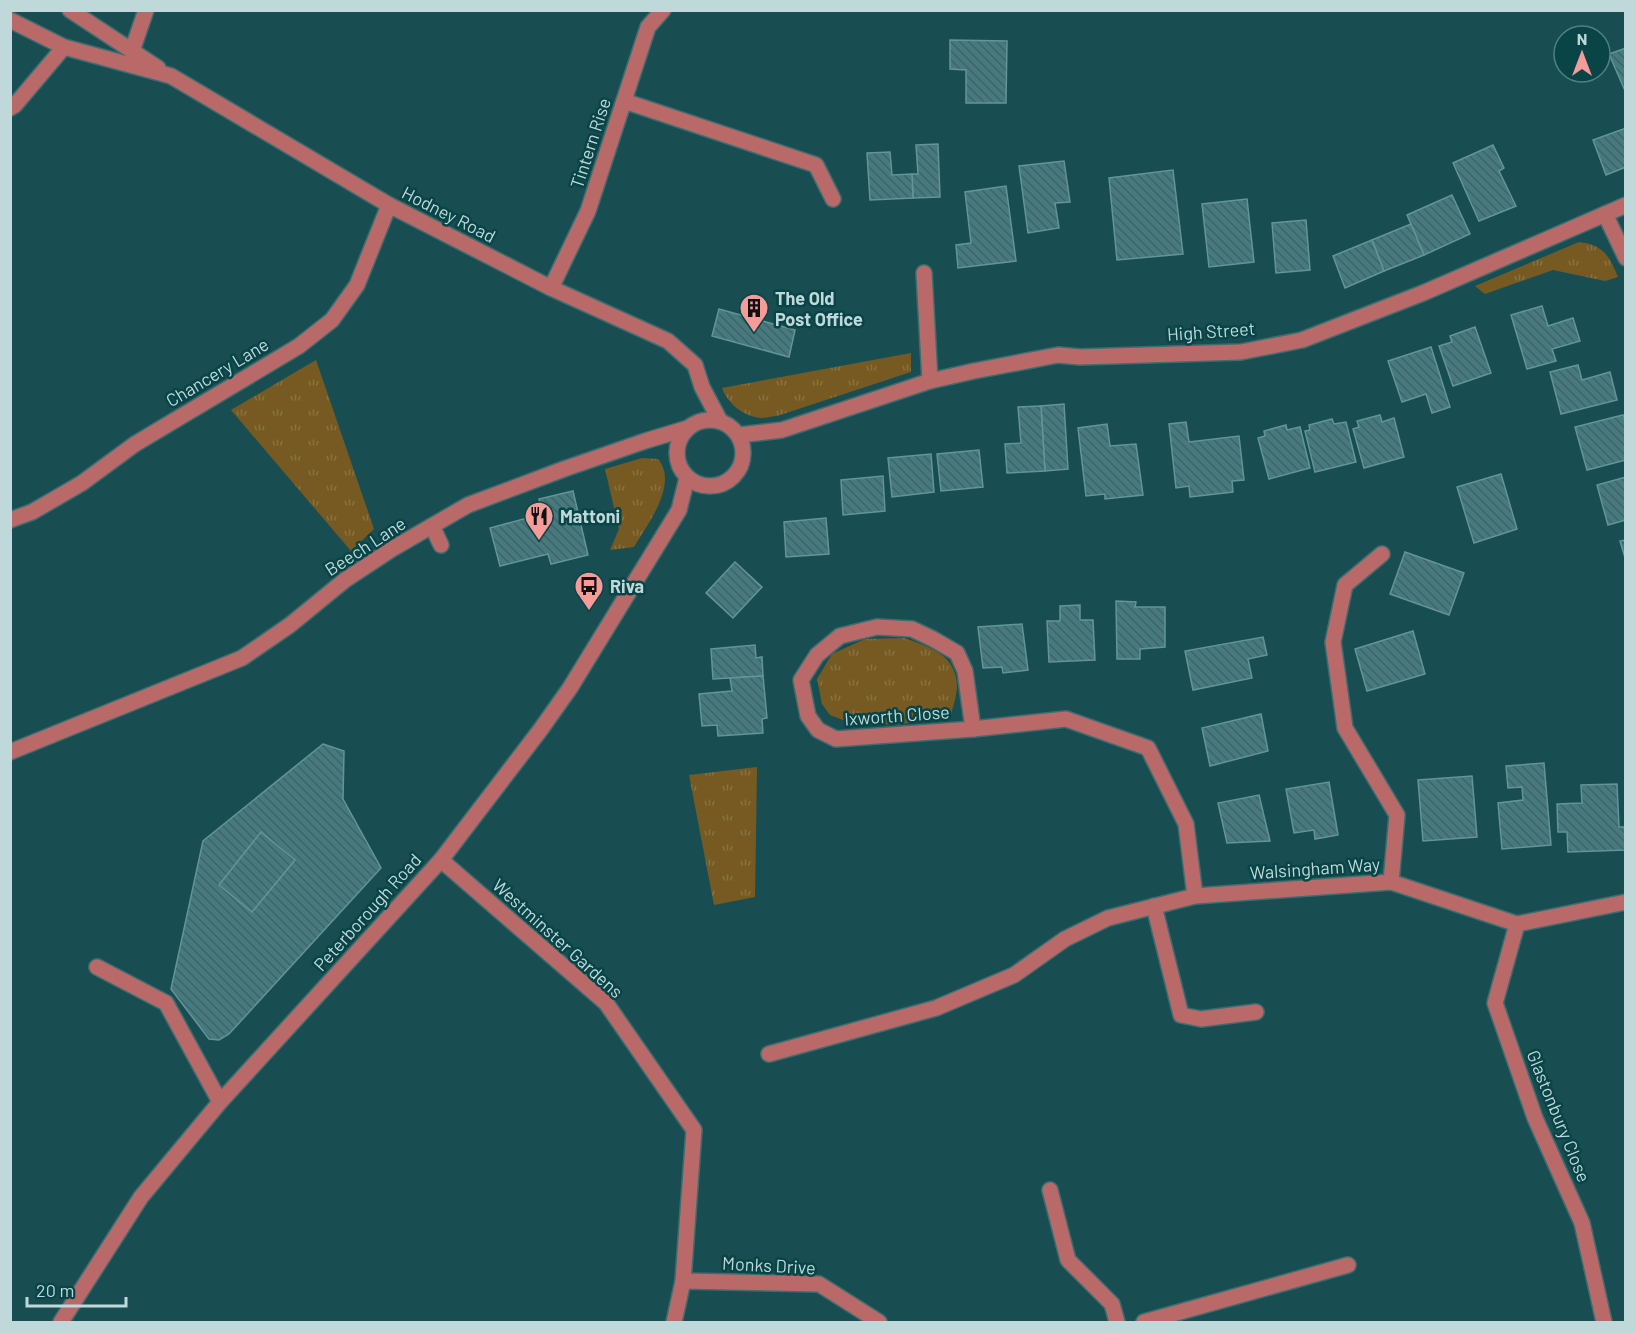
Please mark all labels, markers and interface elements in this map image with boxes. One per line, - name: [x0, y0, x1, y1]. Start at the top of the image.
- north arrow: [1552, 24, 1612, 84]
- text: N: [1577, 29, 1587, 48]
- street label: Tintern Rise: [565, 95, 615, 191]
- street label: Hodney Road: [399, 181, 499, 247]
- place label: The Old Post Office: [775, 287, 863, 330]
- building icon: The Old Post Office: [738, 292, 770, 334]
- street label: High Street: [1166, 317, 1256, 345]
- street label: Chancery Lane: [162, 333, 272, 411]
- restaurant icon: Mattoni: [523, 500, 555, 542]
- place label: Mattoni: [560, 505, 620, 527]
- street label: Beech Lane: [321, 512, 409, 580]
- bus stop icon: Riva: [573, 570, 605, 612]
- place label: Riva: [610, 575, 644, 597]
- street label: Ixworth Close: [844, 700, 950, 730]
- street label: Peterborough Road: [309, 849, 425, 975]
- street label: Walsingham Way: [1249, 852, 1381, 884]
- street label: Westminster Gardens: [488, 874, 628, 1002]
- street label: Glastonbury Close: [1523, 1047, 1595, 1185]
- street label: Monks Drive: [722, 1252, 816, 1278]
- scale bar: [27, 1270, 126, 1308]
- text: 20 m: [36, 1279, 74, 1301]

